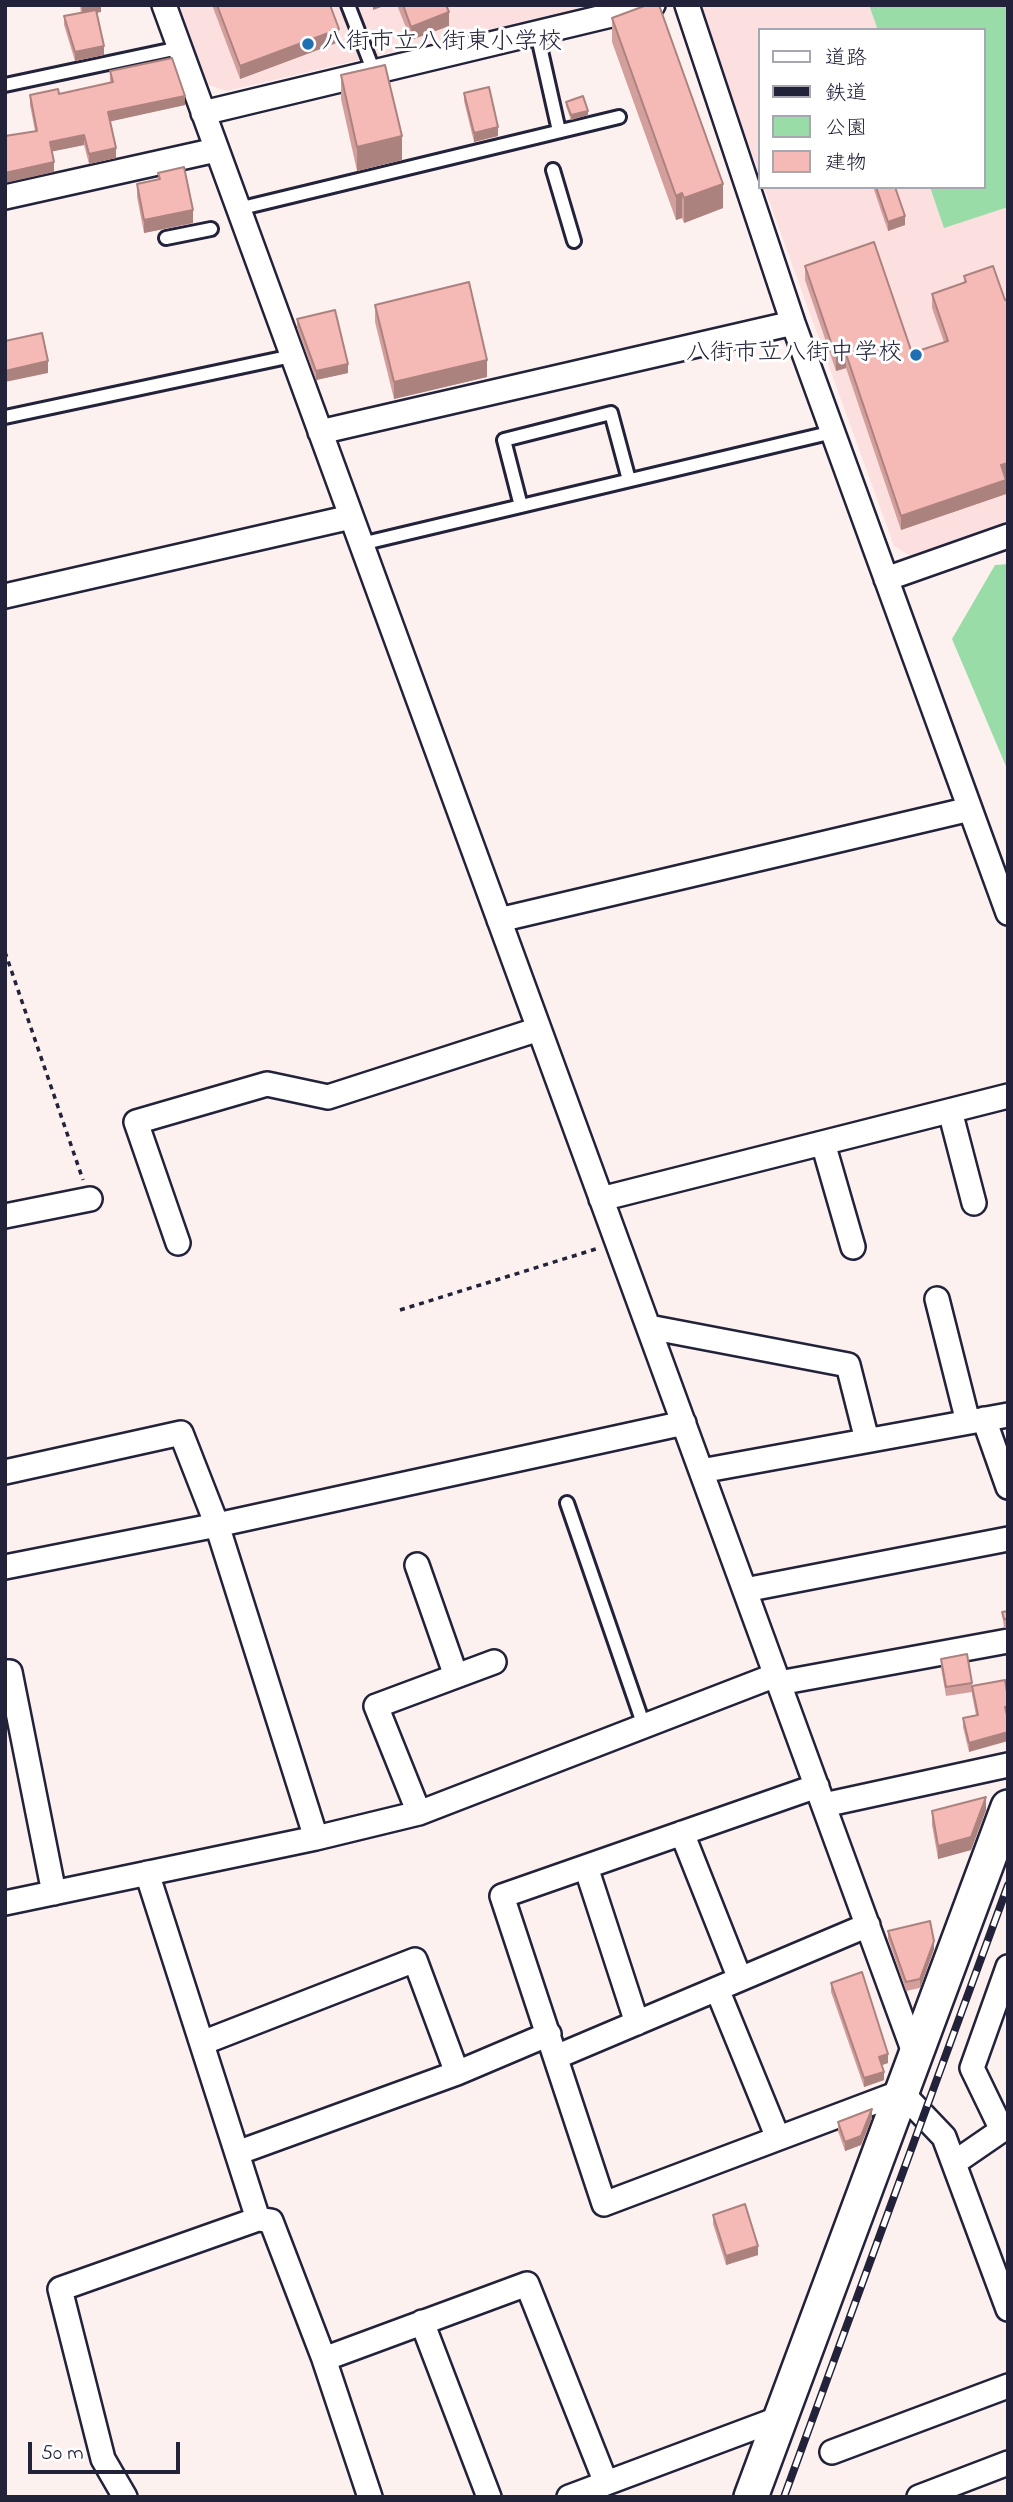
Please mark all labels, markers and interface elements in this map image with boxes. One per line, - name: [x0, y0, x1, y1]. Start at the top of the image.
- legend: [758, 28, 985, 189]
- place label: 八街市立八街東小学校: [322, 30, 562, 58]
- marker: 八街市立八街東小学校: [300, 36, 316, 52]
- text: 道路: [825, 44, 867, 74]
- text: 鉄道: [825, 79, 867, 109]
- text: 公園: [825, 114, 867, 144]
- text: 建物: [825, 149, 867, 179]
- place label: 八街市立八街中学校: [686, 341, 902, 369]
- marker: 八街市立八街中学校: [908, 347, 924, 363]
- scale bar: [32, 2428, 184, 2472]
- text: 50 m: [41, 2439, 84, 2469]

